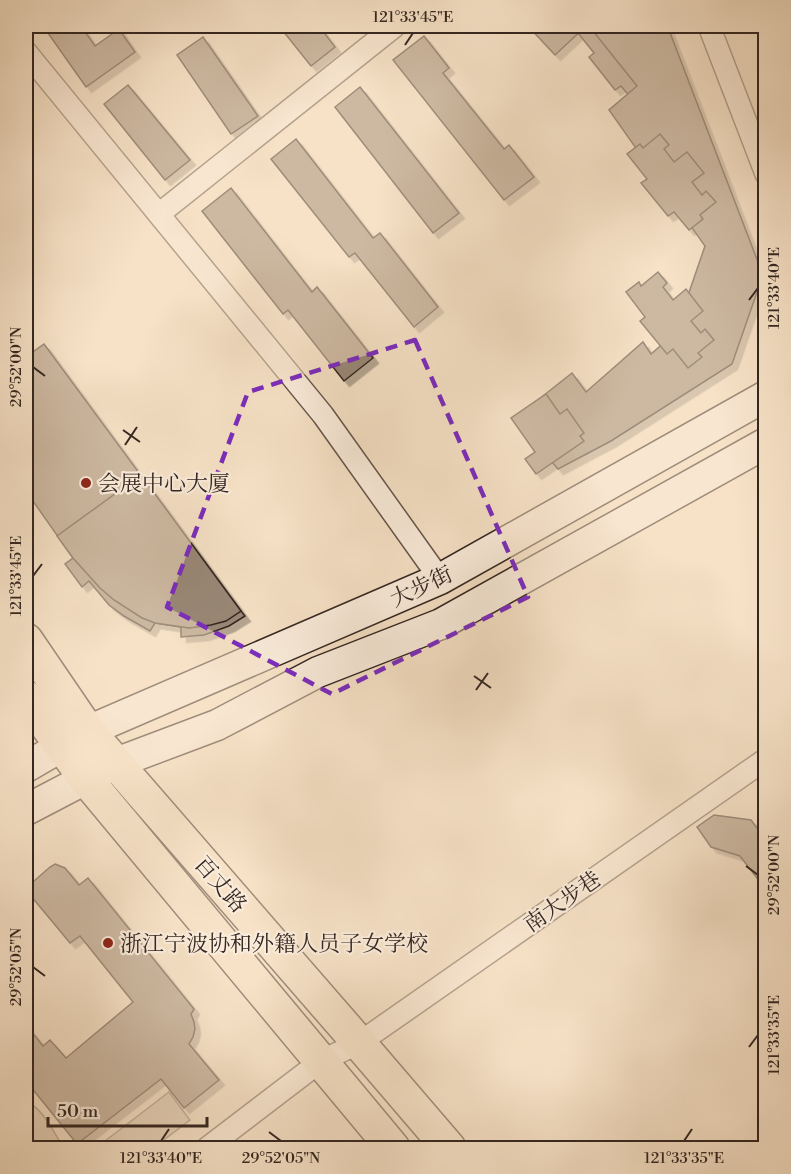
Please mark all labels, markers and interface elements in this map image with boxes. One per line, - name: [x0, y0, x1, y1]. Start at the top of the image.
- text: 121°33'45"E: [373, 8, 453, 27]
- text: 121°33'40"E: [765, 247, 784, 329]
- text: 29°52'00"N: [7, 327, 26, 407]
- place label: 会展中心大厦: [98, 471, 230, 498]
- marker: 会展中心大厦: [79, 476, 93, 490]
- text: 121°33'45"E: [7, 536, 26, 616]
- street label: 大步街: [386, 561, 457, 614]
- text: 29°52'00"N: [765, 835, 784, 915]
- street label: 百丈路: [188, 851, 252, 919]
- street label: 南大步巷: [519, 866, 607, 939]
- text: 29°52'05"N: [7, 928, 26, 1006]
- place label: 浙江宁波协和外籍人员子女学校: [120, 931, 428, 958]
- marker: 浙江宁波协和外籍人员子女学校: [101, 936, 115, 950]
- text: 121°33'35"E: [765, 995, 784, 1075]
- scale bar: [48, 1090, 207, 1128]
- text: 50 m: [57, 1100, 99, 1123]
- text: 121°33'40"E: [120, 1149, 202, 1168]
- text: 29°52'05"N: [242, 1149, 320, 1168]
- text: 121°33'35"E: [644, 1149, 724, 1168]

